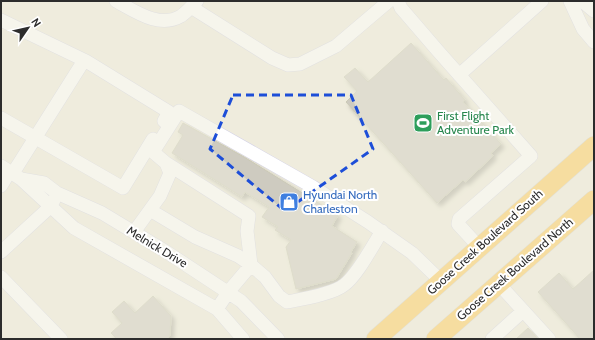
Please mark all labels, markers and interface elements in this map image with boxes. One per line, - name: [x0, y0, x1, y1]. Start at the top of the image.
- north arrow: [8, 8, 48, 48]
- text: N: [28, 15, 44, 30]
- place label: First Flight Adventure Park: [437, 108, 515, 137]
- sports icon: First Flight Adventure Park: [412, 112, 434, 134]
- street label: Goose Creek Boulevard South: [424, 186, 546, 297]
- place label: Hyundai North Charleston: [303, 187, 377, 216]
- shop icon: Hyundai North Charleston: [278, 191, 300, 213]
- street label: Goose Creek Boulevard North: [454, 214, 576, 323]
- street label: Melnick Drive: [124, 223, 190, 271]

